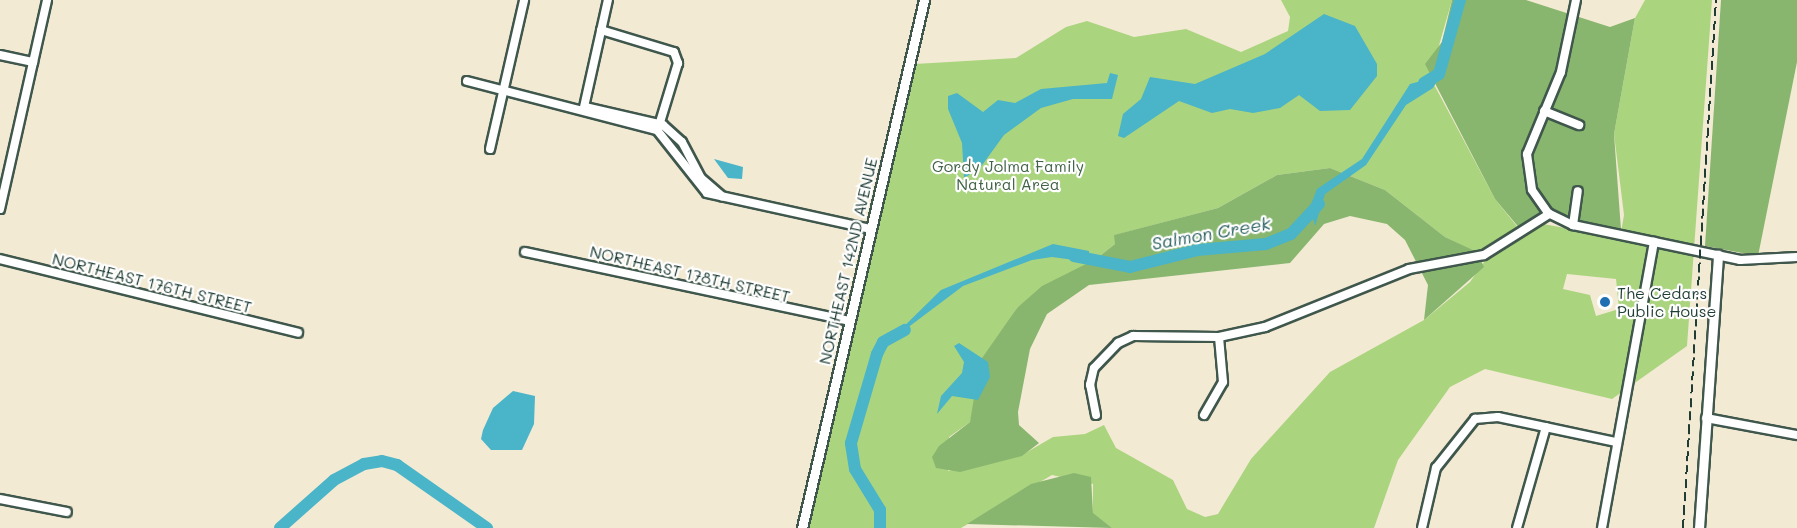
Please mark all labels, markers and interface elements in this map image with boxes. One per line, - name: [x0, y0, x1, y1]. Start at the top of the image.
- street label: NORTHEAST 142ND AVENUE: [815, 156, 881, 366]
- park label: Gordy Jolma Family Natural Area: [932, 156, 1084, 194]
- water label: Salmon Creek: [1150, 212, 1272, 254]
- street label: NORTHEAST 178TH STREET: [588, 242, 792, 306]
- street label: NORTHEAST 176TH STREET: [50, 249, 254, 317]
- place label: The Cedars Public House: [1617, 283, 1716, 321]
- marker: The Cedars Public House: [1598, 295, 1612, 309]

